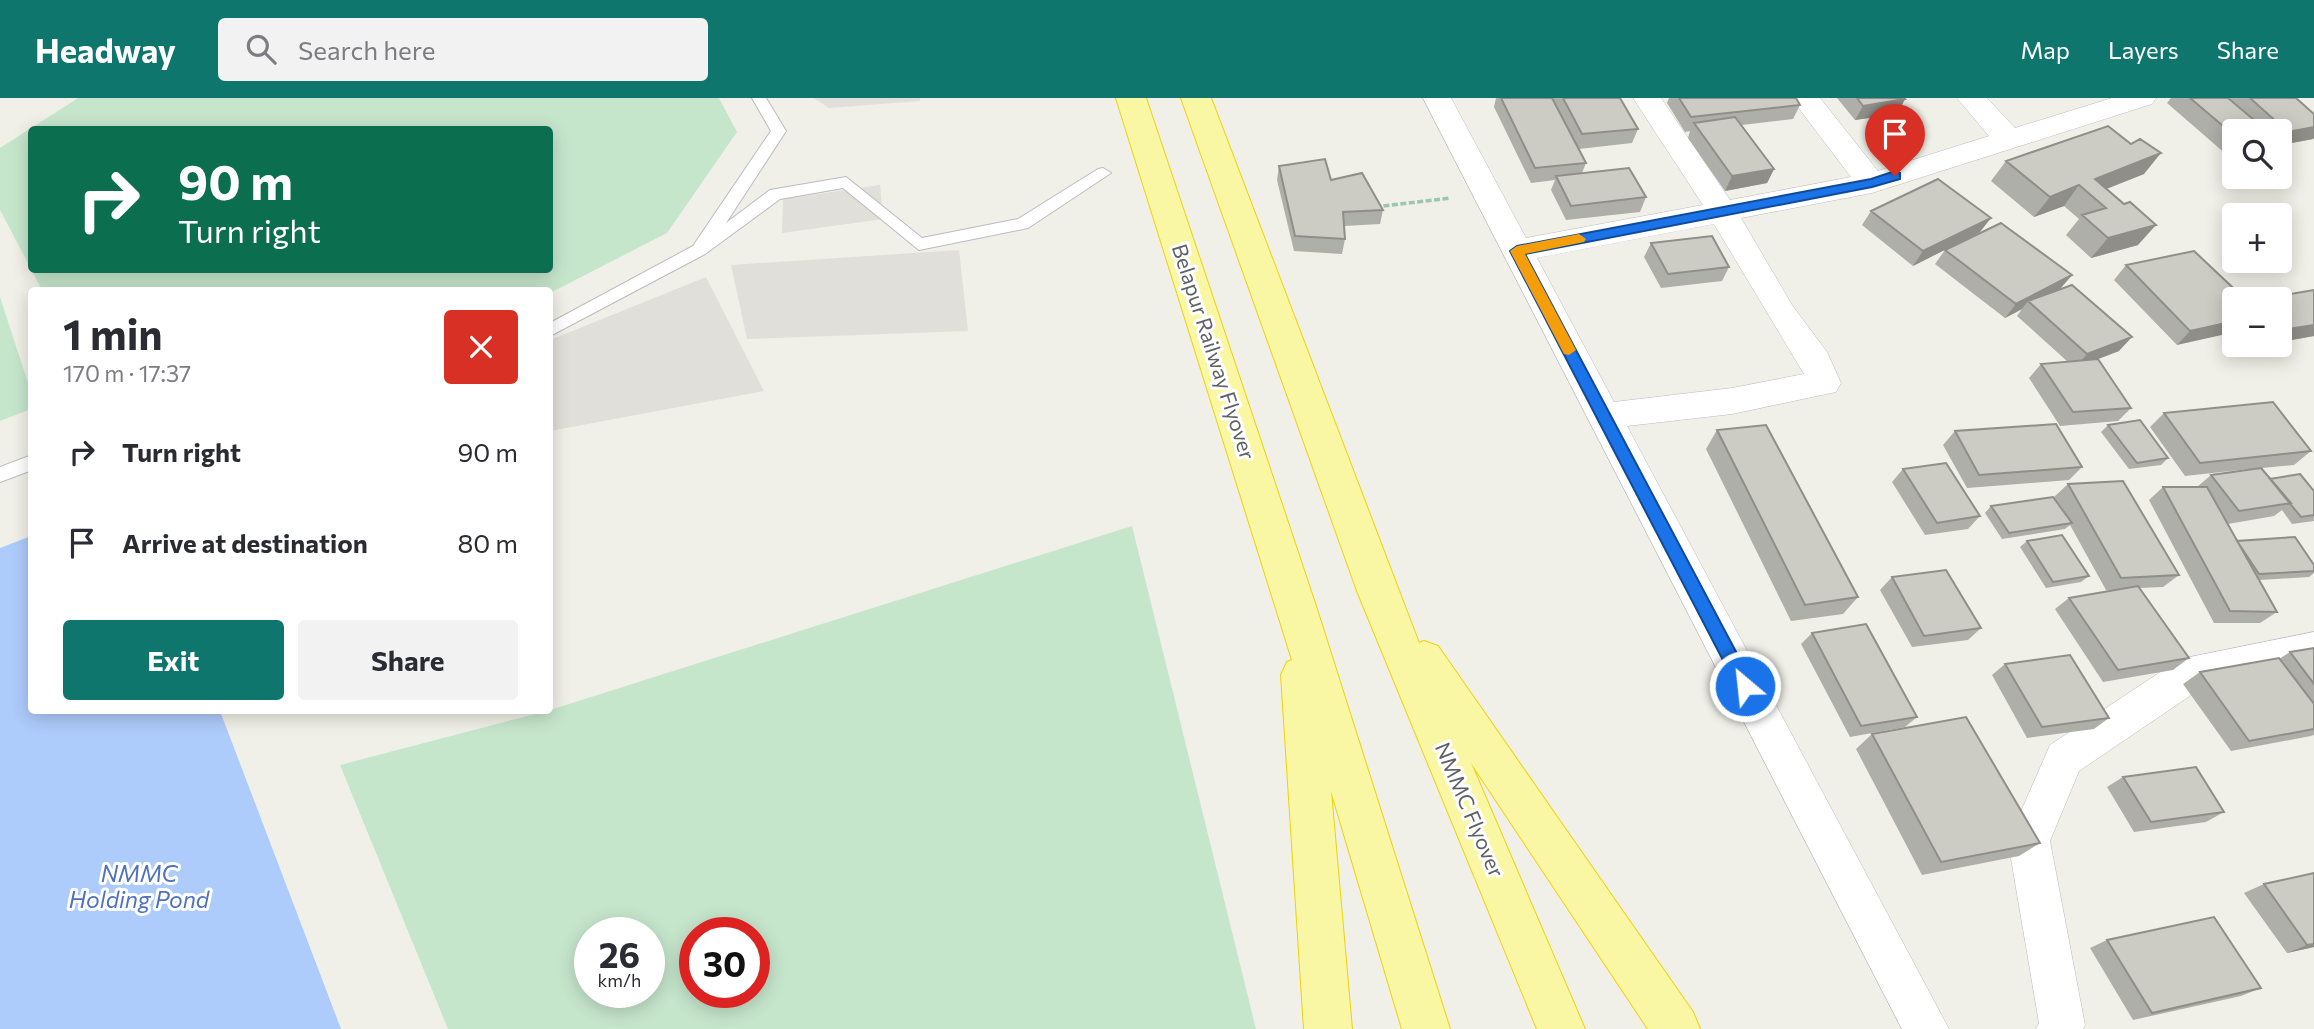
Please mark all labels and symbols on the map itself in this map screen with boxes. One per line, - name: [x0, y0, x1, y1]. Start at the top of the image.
- pin: [1865, 104, 1925, 176]
- street label: Belapur Railway Flyover: [1168, 240, 1261, 463]
- position arrow: [1708, 649, 1782, 723]
- street label: NMMC Flyover: [1431, 738, 1510, 881]
- water label: NMMC Holding Pond: [69, 859, 211, 913]
- speed limit sign: 30: [679, 917, 770, 1008]

